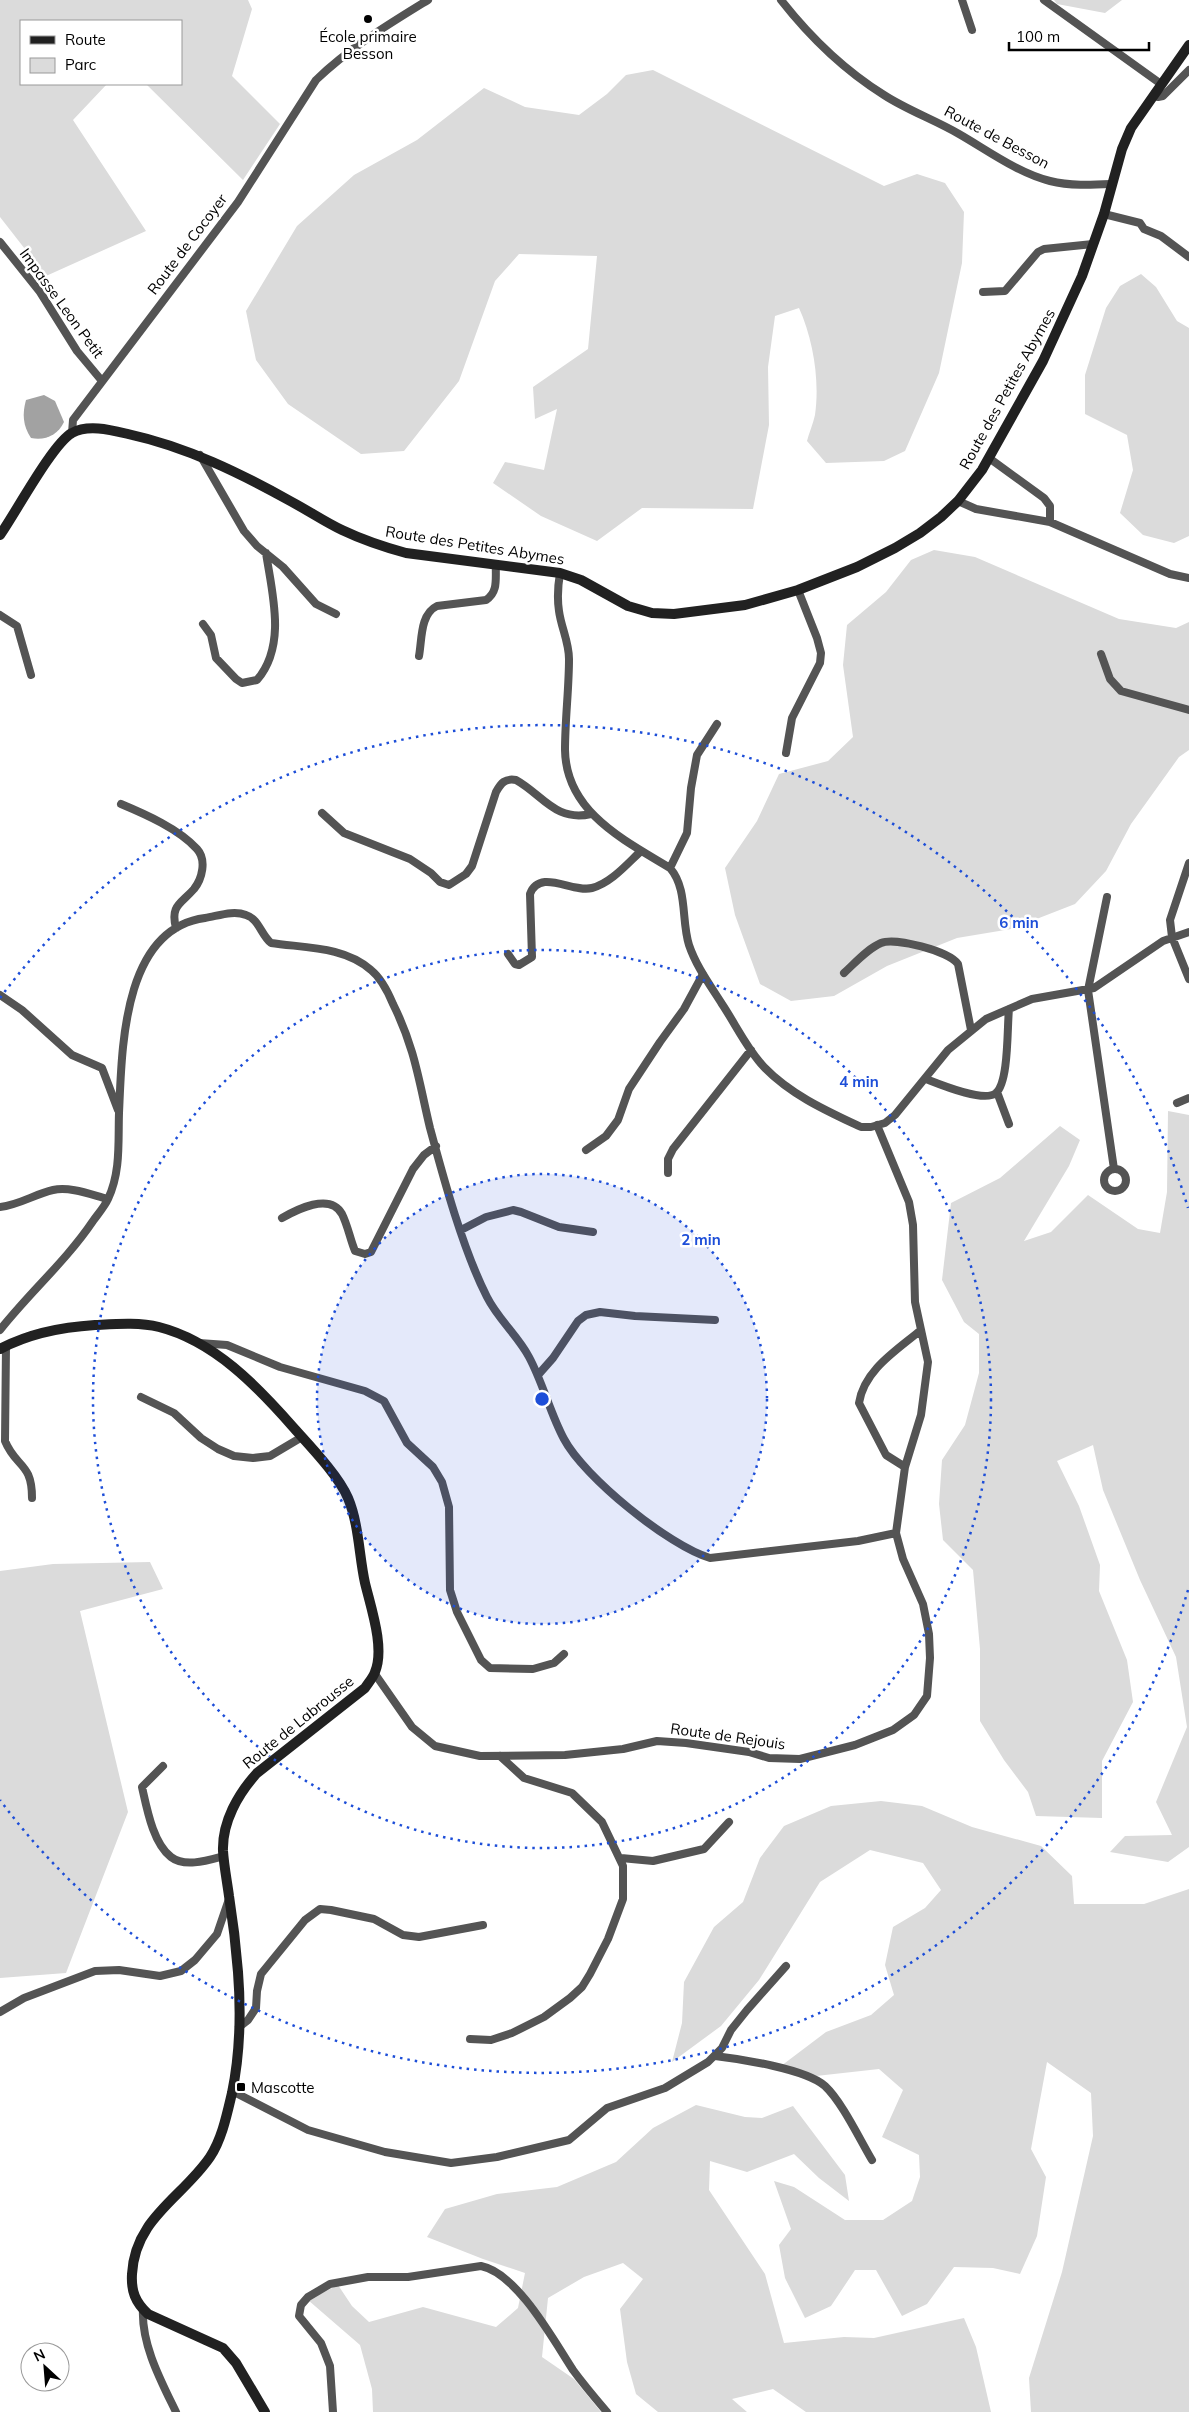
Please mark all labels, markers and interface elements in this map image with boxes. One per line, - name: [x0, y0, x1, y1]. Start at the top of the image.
- marker: École primaire Besson: [362, 13, 374, 25]
- legend: [20, 20, 182, 85]
- scale bar: [1009, 20, 1149, 52]
- place label: École primaire Besson: [319, 27, 417, 63]
- text: 100 m: [1016, 27, 1060, 46]
- text: Route: [65, 30, 106, 49]
- text: Parc: [65, 55, 96, 74]
- street label: Route de Besson: [941, 101, 1053, 173]
- street label: Route de Cocoyer: [143, 189, 231, 298]
- street label: Impasse Leon Petit: [16, 244, 108, 362]
- street label: Route des Petites Abymes: [955, 305, 1059, 473]
- street label: Route des Petites Abymes: [384, 521, 566, 569]
- text: 6 min: [999, 913, 1039, 932]
- text: 4 min: [839, 1072, 879, 1091]
- text: 2 min: [681, 1230, 721, 1249]
- centre of rings: [533, 1390, 551, 1408]
- street label: Route de Labrousse: [239, 1671, 357, 1773]
- street label: Route de Rejouis: [669, 1719, 787, 1753]
- place label: Mascotte: [251, 2078, 314, 2097]
- marker: Mascotte: [235, 2081, 247, 2093]
- north arrow: [20, 2342, 70, 2392]
- text: N: [31, 2345, 48, 2366]

